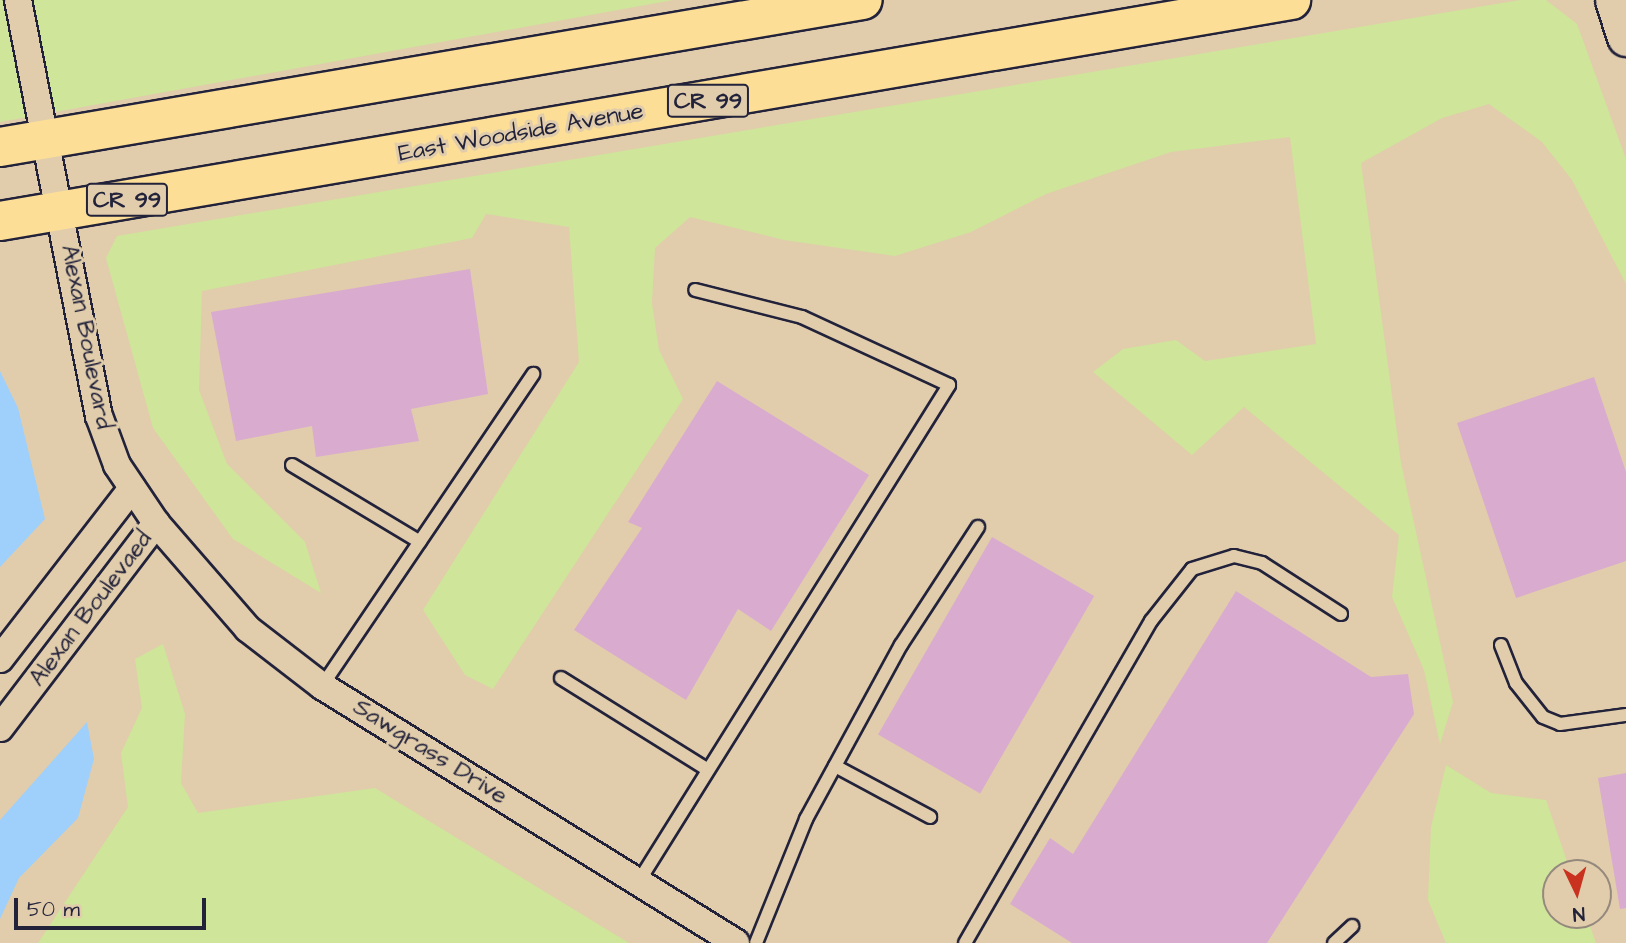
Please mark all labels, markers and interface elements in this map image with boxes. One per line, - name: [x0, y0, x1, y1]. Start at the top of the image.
- road number: CR 99: [666, 82, 750, 120]
- street label: East Woodside Avenue: [396, 97, 646, 169]
- road number: CR 99: [85, 181, 169, 220]
- street label: Alexan Boulevard: [54, 242, 118, 432]
- street label: Alexan Boulevaed: [23, 526, 159, 692]
- street label: Sawgrass Drive: [348, 693, 512, 811]
- north arrow: [1542, 859, 1612, 929]
- scale bar: [18, 884, 210, 928]
- text: 50 m: [27, 895, 80, 924]
- text: N: [1572, 899, 1586, 927]

